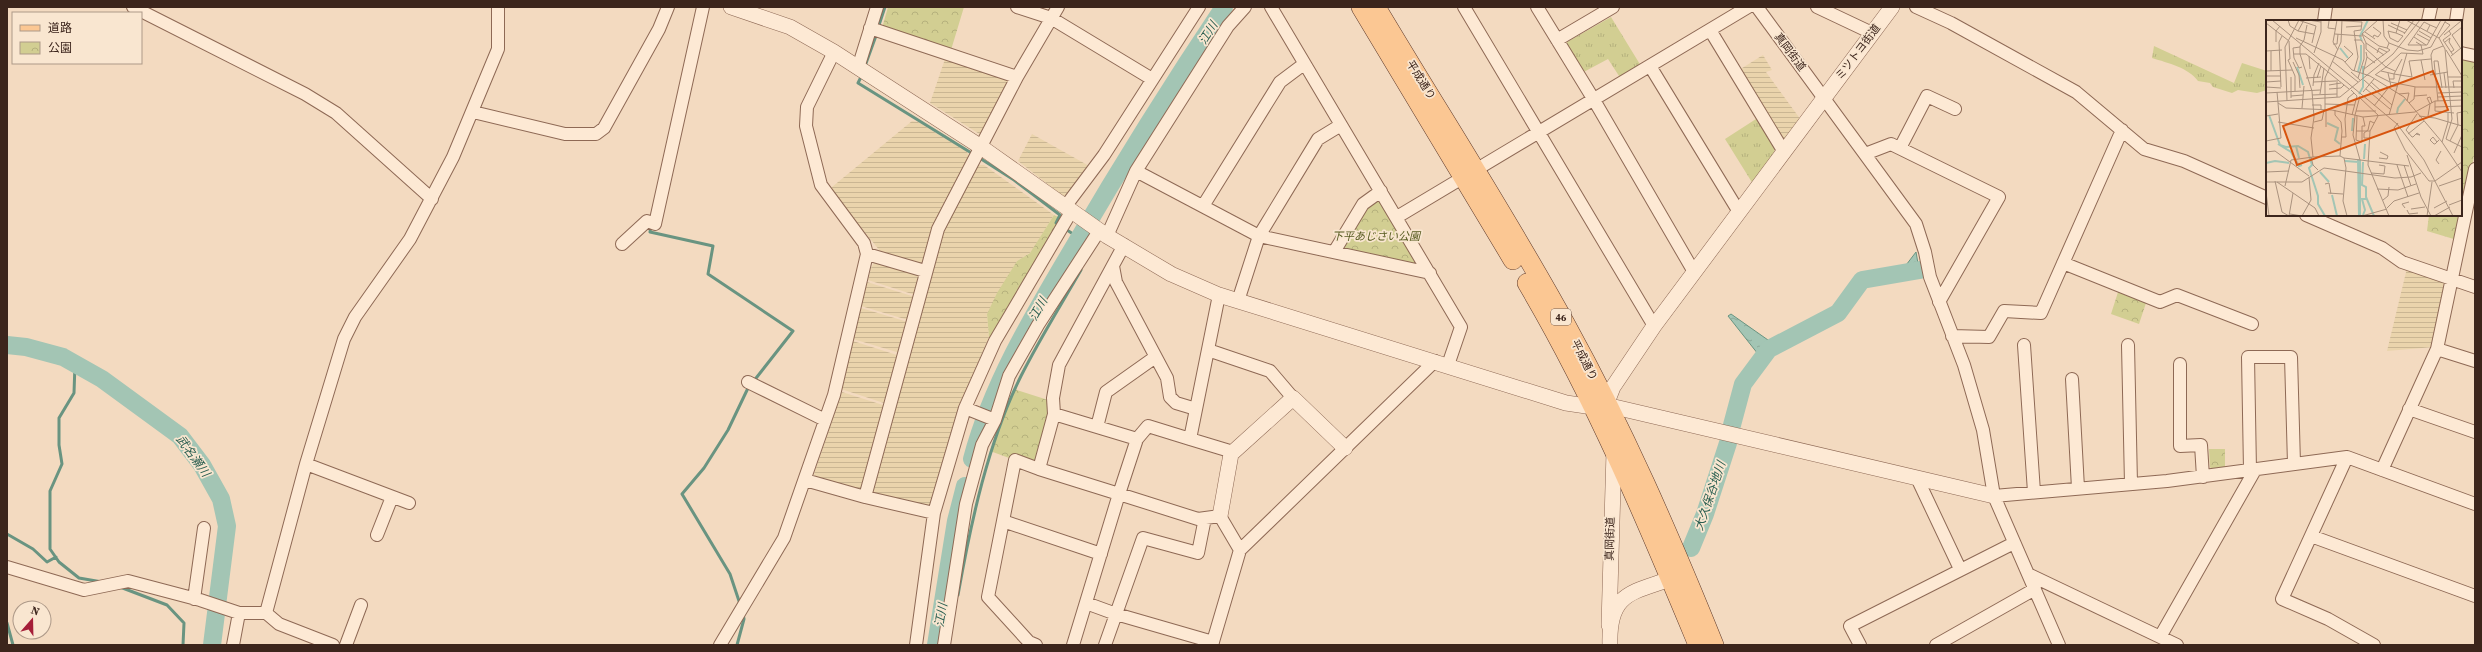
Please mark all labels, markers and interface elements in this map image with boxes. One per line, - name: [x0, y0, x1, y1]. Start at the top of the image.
- legend: [12, 12, 142, 64]
- water label: 江川: [1195, 17, 1222, 47]
- text: 道路: [48, 20, 72, 36]
- inset map: [2266, 20, 2462, 216]
- street label: ミツトヨ街道: [1832, 21, 1884, 83]
- street label: 真岡街道: [1771, 30, 1809, 74]
- text: 公園: [48, 40, 72, 56]
- street label: 平成通り: [1403, 57, 1439, 103]
- park label: 下平あじさい公園: [1332, 229, 1422, 244]
- water label: 江川: [1025, 293, 1052, 323]
- road number: 46: [1551, 309, 1571, 325]
- street label: 平成通り: [1567, 337, 1601, 383]
- water label: 武名瀬川: [172, 432, 215, 482]
- water label: 大久保谷地川: [1691, 457, 1730, 533]
- street label: 真岡街道: [1602, 517, 1618, 561]
- north arrow: [12, 600, 52, 640]
- water label: 江川: [931, 600, 951, 628]
- text: N: [29, 603, 42, 619]

